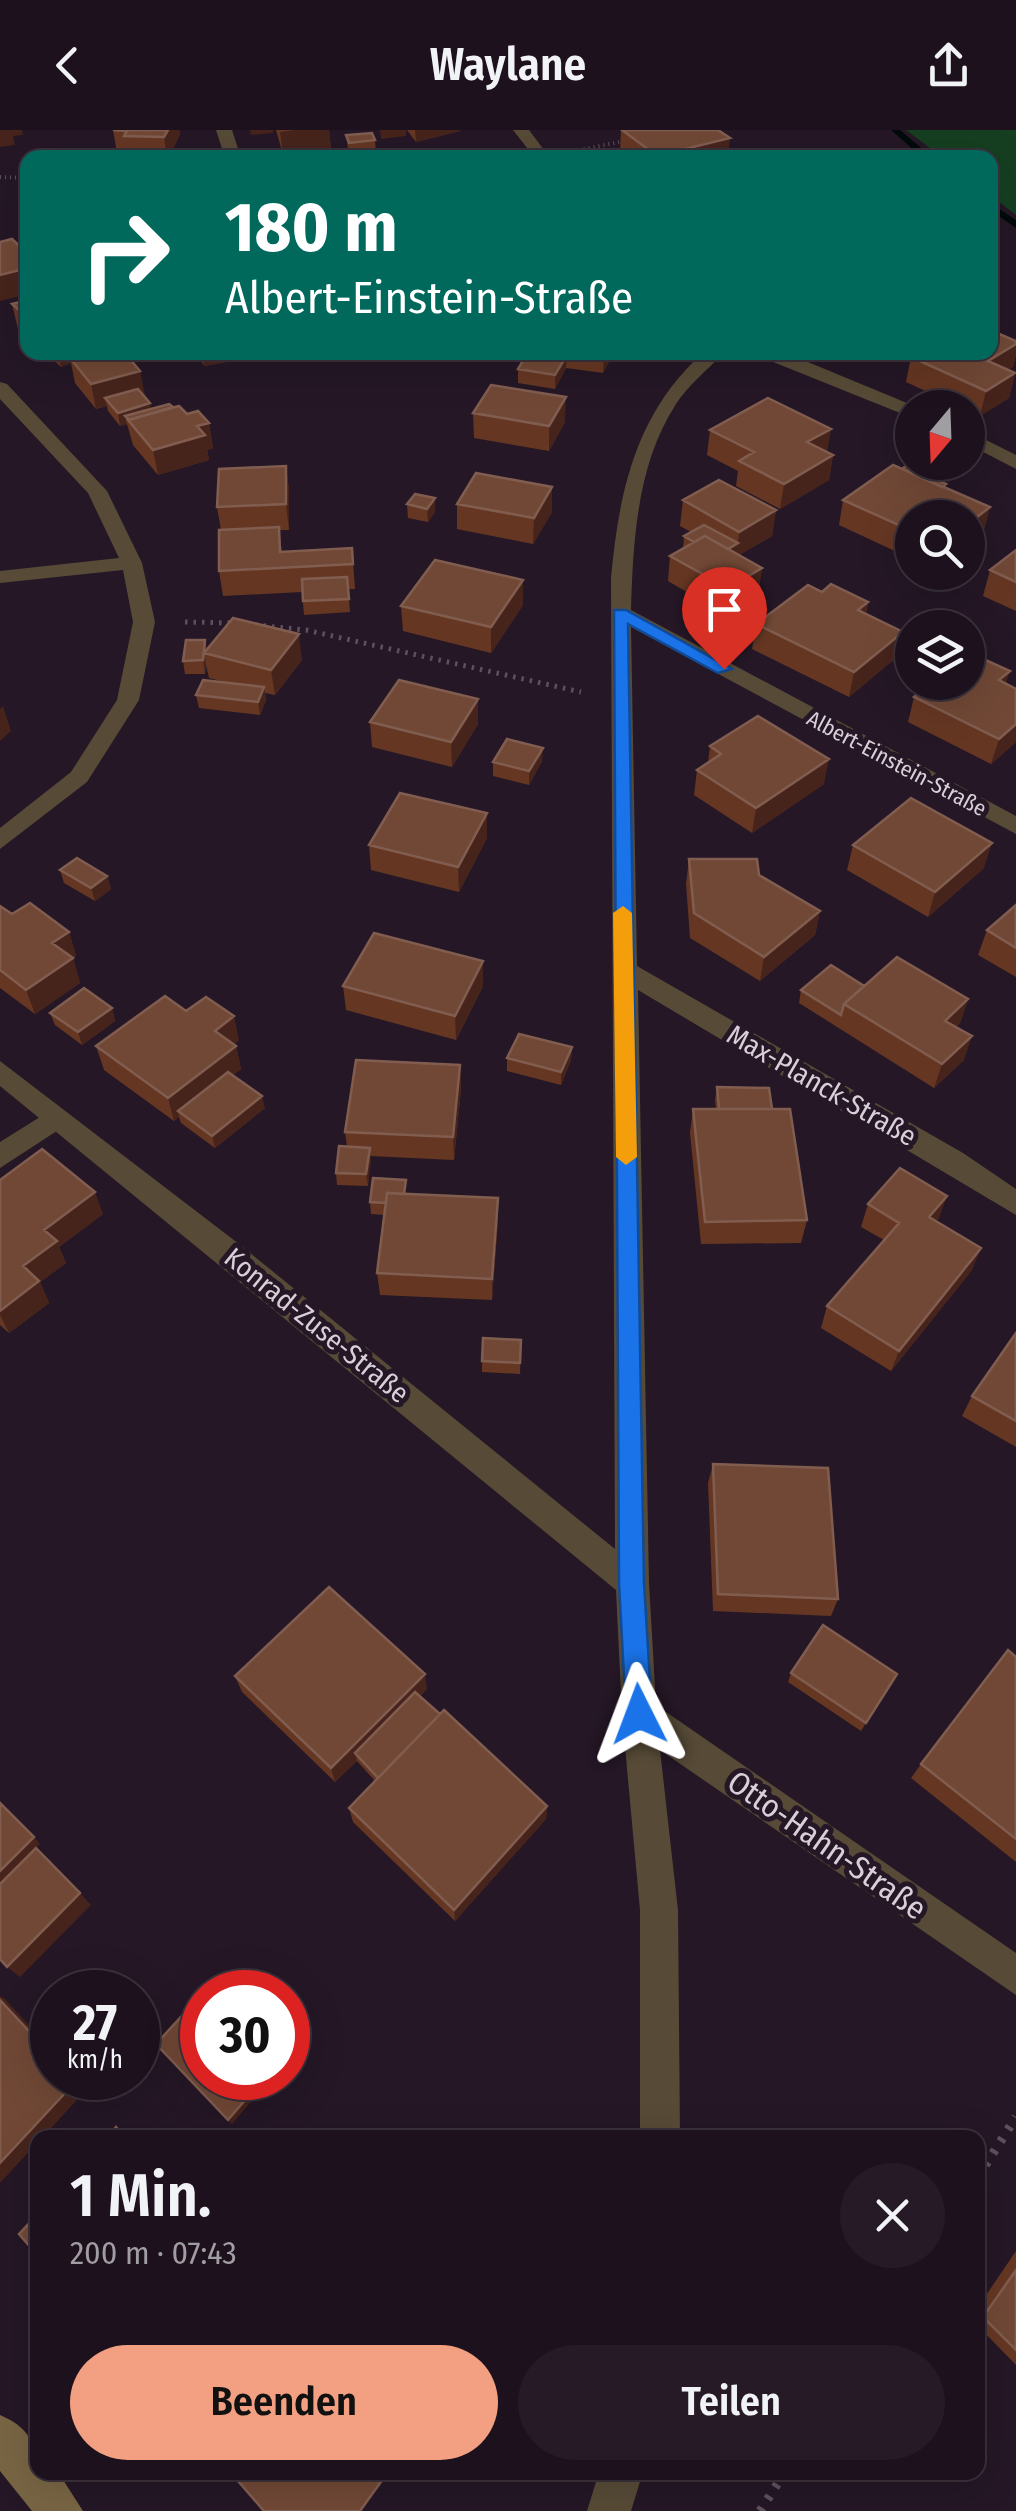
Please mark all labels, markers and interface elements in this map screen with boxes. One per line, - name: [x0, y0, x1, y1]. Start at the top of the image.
- icon: back: [40, 38, 95, 93]
- text: Waylane: [430, 38, 586, 92]
- icon: share: [921, 38, 976, 93]
- text: 180 m: [225, 186, 398, 270]
- icon: right: [60, 190, 190, 320]
- text: Albert-Einstein-Straße: [225, 271, 633, 325]
- north arrow: [895, 390, 985, 480]
- map controls: [895, 390, 985, 700]
- button: search: [895, 500, 985, 590]
- pin: [682, 567, 767, 670]
- icon: arrive: [697, 582, 752, 637]
- button: layers: [895, 610, 985, 700]
- street label: Albert-Einstein-Straße: [802, 705, 991, 822]
- street label: Max-Planck-Straße: [721, 1018, 922, 1153]
- street label: Konrad-Zuse-Straße: [218, 1241, 416, 1410]
- position arrow: [587, 1662, 691, 1766]
- street label: Otto-Hahn-Straße: [720, 1762, 934, 1928]
- speed limit sign: 30: [180, 1970, 310, 2100]
- text: 27: [73, 1993, 117, 2053]
- text: km/h: [67, 2045, 123, 2075]
- text: 1 Min.: [70, 2160, 211, 2232]
- button: close: [840, 2163, 945, 2268]
- text: 200 m · 07:43: [70, 2234, 237, 2272]
- button: Beenden: [70, 2345, 498, 2460]
- button: Teilen: [518, 2345, 945, 2460]

